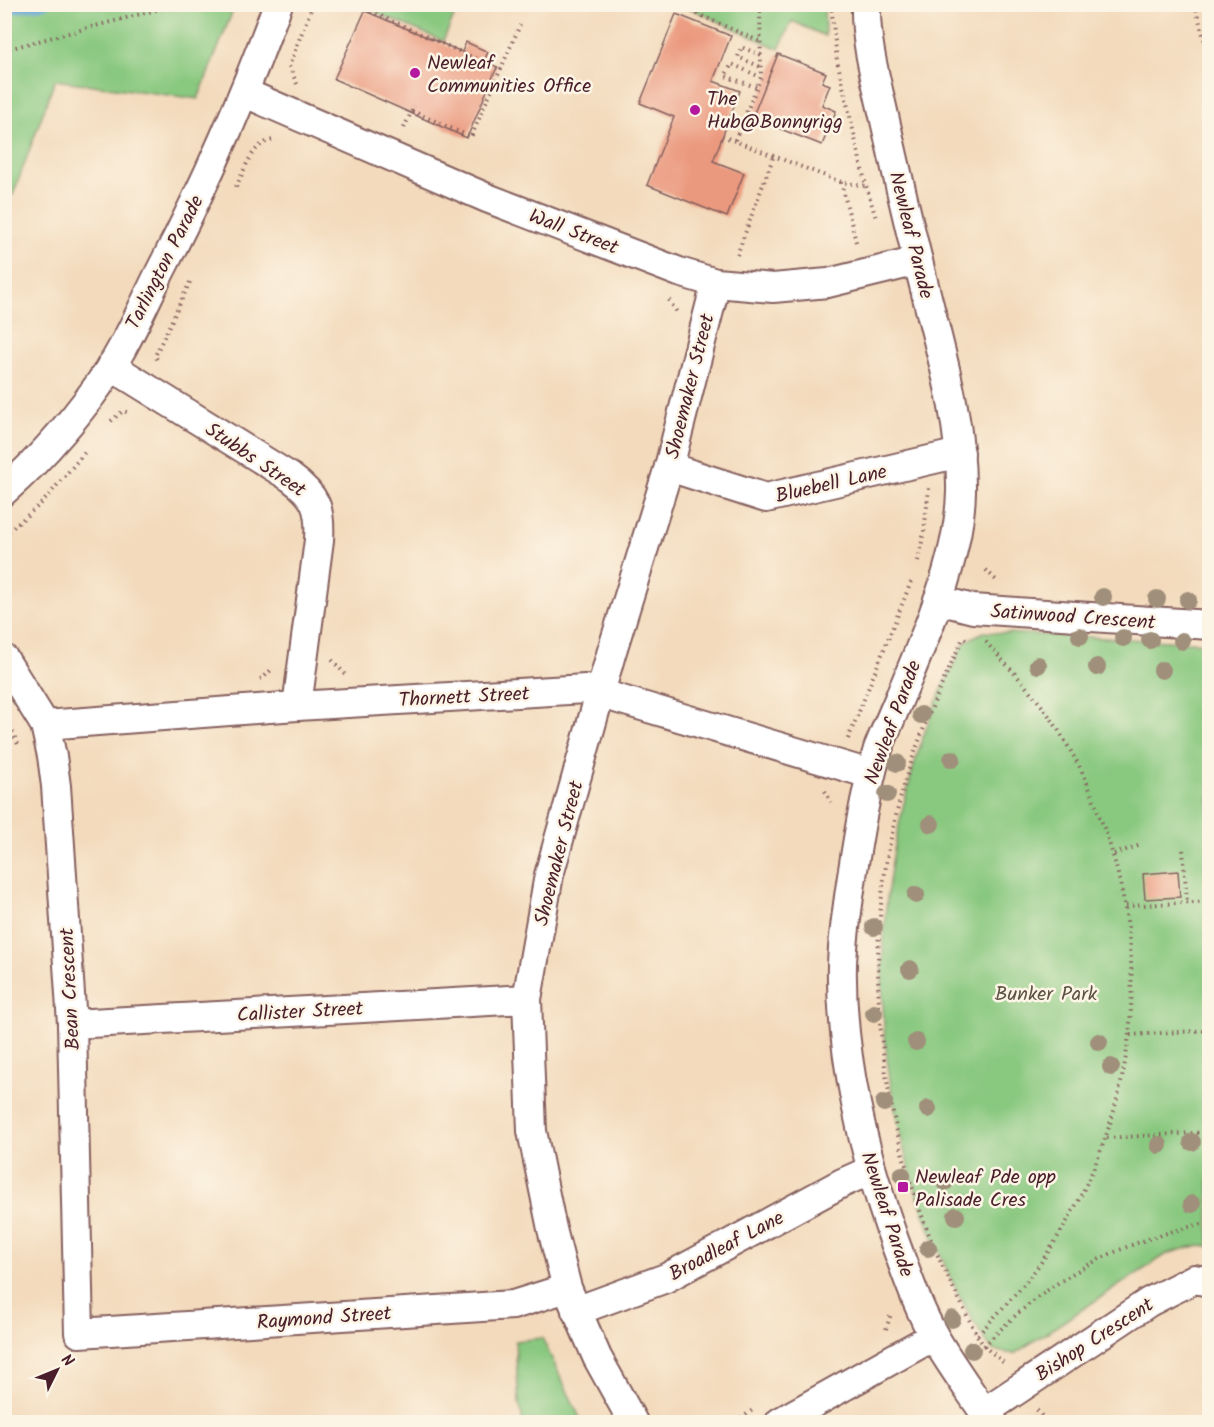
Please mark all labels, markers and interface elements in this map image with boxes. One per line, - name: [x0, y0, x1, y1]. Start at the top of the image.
- place label: Newleaf Communities Office: [427, 48, 591, 103]
- marker: Newleaf Communities Office: [408, 66, 422, 80]
- place label: The Hub@Bonnyrigg: [707, 84, 843, 139]
- marker: The Hub@Bonnyrigg: [688, 103, 702, 117]
- street label: Newleaf Parade: [879, 169, 941, 302]
- street label: Tarlington Parade: [118, 190, 213, 336]
- street label: Wall Street: [524, 201, 623, 265]
- street label: Shoemaker Street: [657, 310, 724, 462]
- street label: Stubbs Street: [198, 415, 312, 507]
- street label: Bluebell Lane: [773, 457, 890, 513]
- street label: Satinwood Crescent: [989, 596, 1157, 640]
- street label: Newleaf Parade: [857, 656, 931, 789]
- street label: Thornett Street: [398, 679, 531, 717]
- street label: Shoemaker Street: [526, 777, 593, 929]
- street label: Bean Crescent: [52, 927, 90, 1051]
- park label: Bunker Park: [995, 979, 1098, 1011]
- street label: Callister Street: [236, 994, 364, 1032]
- street label: Newleaf Parade: [851, 1148, 921, 1281]
- place label: Newleaf Pde opp Palisade Cres: [915, 1162, 1056, 1217]
- marker: Newleaf Pde opp Palisade Cres: [896, 1180, 910, 1194]
- street label: Broadleaf Lane: [664, 1203, 790, 1291]
- street label: Bishop Crescent: [1029, 1290, 1161, 1391]
- street label: Raymond Street: [256, 1298, 393, 1340]
- north arrow: [27, 1340, 87, 1400]
- text: N: [54, 1349, 79, 1373]

